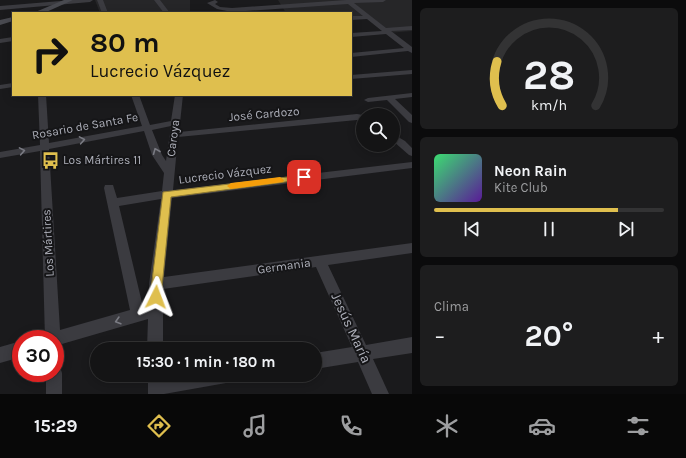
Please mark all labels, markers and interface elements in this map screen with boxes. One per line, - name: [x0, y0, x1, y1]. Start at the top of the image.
- text: 80 m: [90, 26, 159, 59]
- icon: right: [24, 28, 76, 80]
- text: 28: [523, 51, 575, 99]
- text: Lucrecio Vázquez: [90, 60, 230, 82]
- text: km/h: [531, 97, 567, 114]
- street label: José Cardozo: [228, 104, 300, 124]
- map controls: [356, 108, 400, 152]
- button: search: [356, 108, 400, 152]
- street label: Rosario de Santa Fe: [31, 110, 139, 142]
- street label: Caroya: [164, 119, 182, 157]
- one-way arrow: [79, 136, 85, 145]
- one-way arrow: [19, 147, 25, 156]
- one-way arrow: [153, 148, 161, 156]
- bus stop icon: Los Mártires 11: [40, 150, 60, 170]
- place label: Los Mártires 11: [63, 153, 141, 167]
- pin: [287, 160, 321, 194]
- street label: Lucrecio Vázquez: [178, 161, 273, 187]
- text: Neon Rain: [494, 162, 567, 180]
- icon: arrive: [293, 166, 315, 188]
- text: Kite Club: [494, 180, 548, 195]
- street label: Los Mártires: [39, 209, 57, 277]
- icon: previous: [461, 218, 483, 240]
- icon: pause: [538, 218, 560, 240]
- icon: next: [615, 218, 637, 240]
- street label: Germania: [257, 255, 311, 277]
- position arrow: [135, 276, 177, 318]
- street label: Jesús María: [327, 290, 375, 366]
- text: Clima: [434, 299, 469, 314]
- one-way arrow: [114, 316, 121, 325]
- text: 20°: [525, 318, 573, 354]
- text: −: [434, 323, 446, 349]
- text: +: [652, 323, 664, 349]
- speed limit sign: 30: [12, 330, 64, 382]
- text: 15:30 · 1 min · 180 m: [137, 353, 275, 371]
- icon: directions: [145, 412, 173, 440]
- icon: music: [241, 412, 269, 440]
- icon: phone: [337, 412, 365, 440]
- icon: climate: [433, 412, 461, 440]
- icon: car: [528, 412, 556, 440]
- icon: filters: [624, 412, 652, 440]
- text: 15:29: [34, 415, 78, 437]

